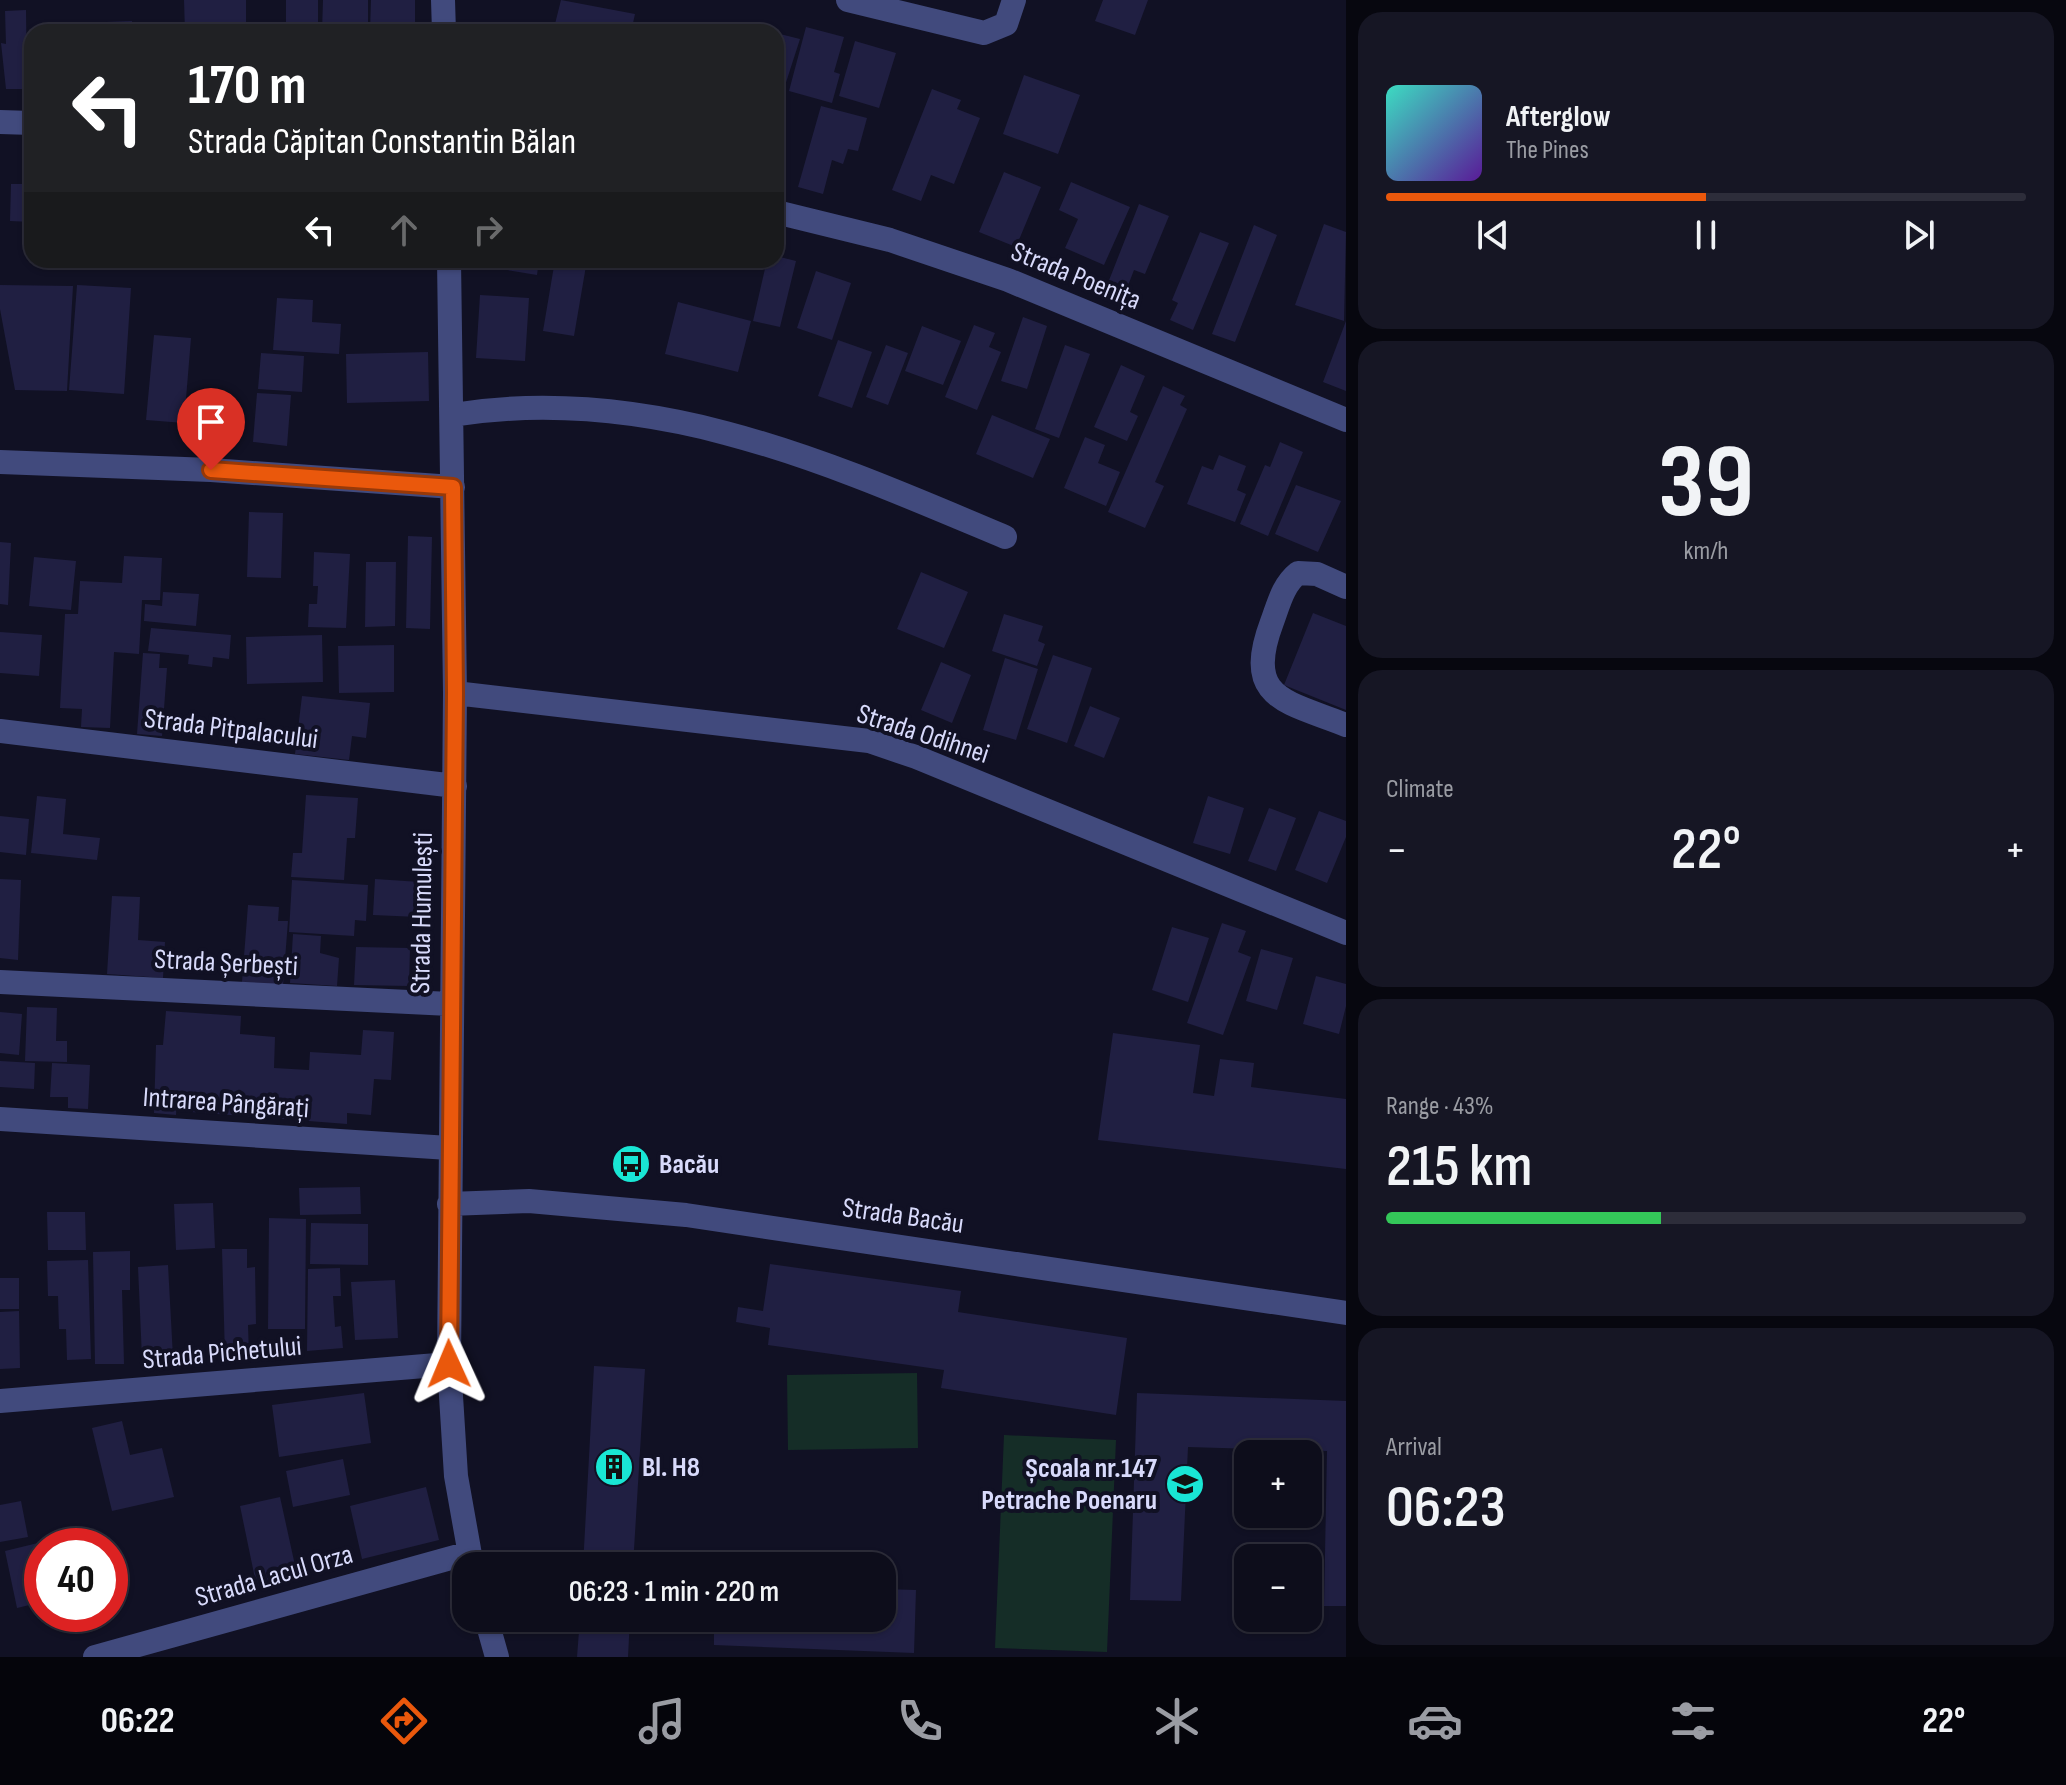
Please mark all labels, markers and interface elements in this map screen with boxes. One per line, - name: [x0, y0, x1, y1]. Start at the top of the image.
- text: 170 m: [188, 53, 306, 120]
- icon: left: [56, 56, 160, 160]
- text: Afterglow: [1506, 99, 1611, 135]
- text: Strada Căpitan Constantin Bălan: [188, 121, 576, 164]
- text: The Pines: [1506, 135, 1589, 166]
- icon: left: [298, 208, 342, 252]
- icon: ahead: [382, 208, 426, 252]
- icon: right: [466, 208, 510, 252]
- icon: previous: [1471, 213, 1515, 257]
- icon: pause: [1684, 213, 1728, 257]
- icon: next: [1897, 213, 1941, 257]
- street label: Strada Poenița: [1006, 235, 1146, 317]
- pin: [177, 388, 245, 470]
- icon: arrive: [189, 400, 233, 444]
- text: 39: [1658, 421, 1754, 546]
- text: km/h: [1684, 536, 1728, 567]
- street label: Strada Odihnei: [853, 697, 993, 771]
- street label: Strada Pitpalacului: [142, 702, 320, 756]
- text: Climate: [1386, 774, 1454, 805]
- text: 22°: [1671, 814, 1741, 886]
- text: −: [1386, 824, 1408, 877]
- text: +: [2004, 824, 2026, 877]
- street label: Strada Humulești: [404, 832, 440, 994]
- street label: Strada Șerbești: [153, 943, 299, 983]
- street label: Intrarea Pângărați: [142, 1081, 310, 1125]
- text: Range · 43%: [1386, 1091, 1494, 1122]
- text: 215 km: [1386, 1131, 1533, 1203]
- bus stop icon: Bacău: [610, 1143, 652, 1185]
- place label: Bacău: [659, 1148, 719, 1181]
- street label: Strada Bacău: [840, 1191, 966, 1241]
- position arrow: [407, 1322, 491, 1406]
- street label: Strada Pichetului: [141, 1330, 303, 1376]
- text: Arrival: [1386, 1432, 1442, 1463]
- map controls: [1234, 1440, 1322, 1632]
- button: +: [1234, 1440, 1322, 1528]
- building icon: Bl. H8: [593, 1446, 635, 1488]
- place label: Bl. H8: [642, 1451, 700, 1484]
- place label: Școala nr.147 Petrache Poenaru: [981, 1452, 1158, 1517]
- school or university icon: Școala nr.147 Petrache Poenaru: [1164, 1463, 1206, 1505]
- text: 06:23: [1386, 1472, 1506, 1544]
- speed limit sign: 40: [24, 1528, 128, 1632]
- street label: Strada Lacul Orza: [191, 1538, 357, 1614]
- button: −: [1234, 1544, 1322, 1632]
- text: 06:23 · 1 min · 220 m: [569, 1574, 779, 1610]
- icon: directions: [376, 1693, 432, 1749]
- icon: music: [634, 1693, 690, 1749]
- icon: phone: [892, 1693, 948, 1749]
- icon: climate: [1149, 1693, 1205, 1749]
- icon: car: [1407, 1693, 1463, 1749]
- icon: filters: [1665, 1693, 1721, 1749]
- text: 06:22: [101, 1700, 175, 1743]
- text: 22°: [1922, 1700, 1965, 1743]

